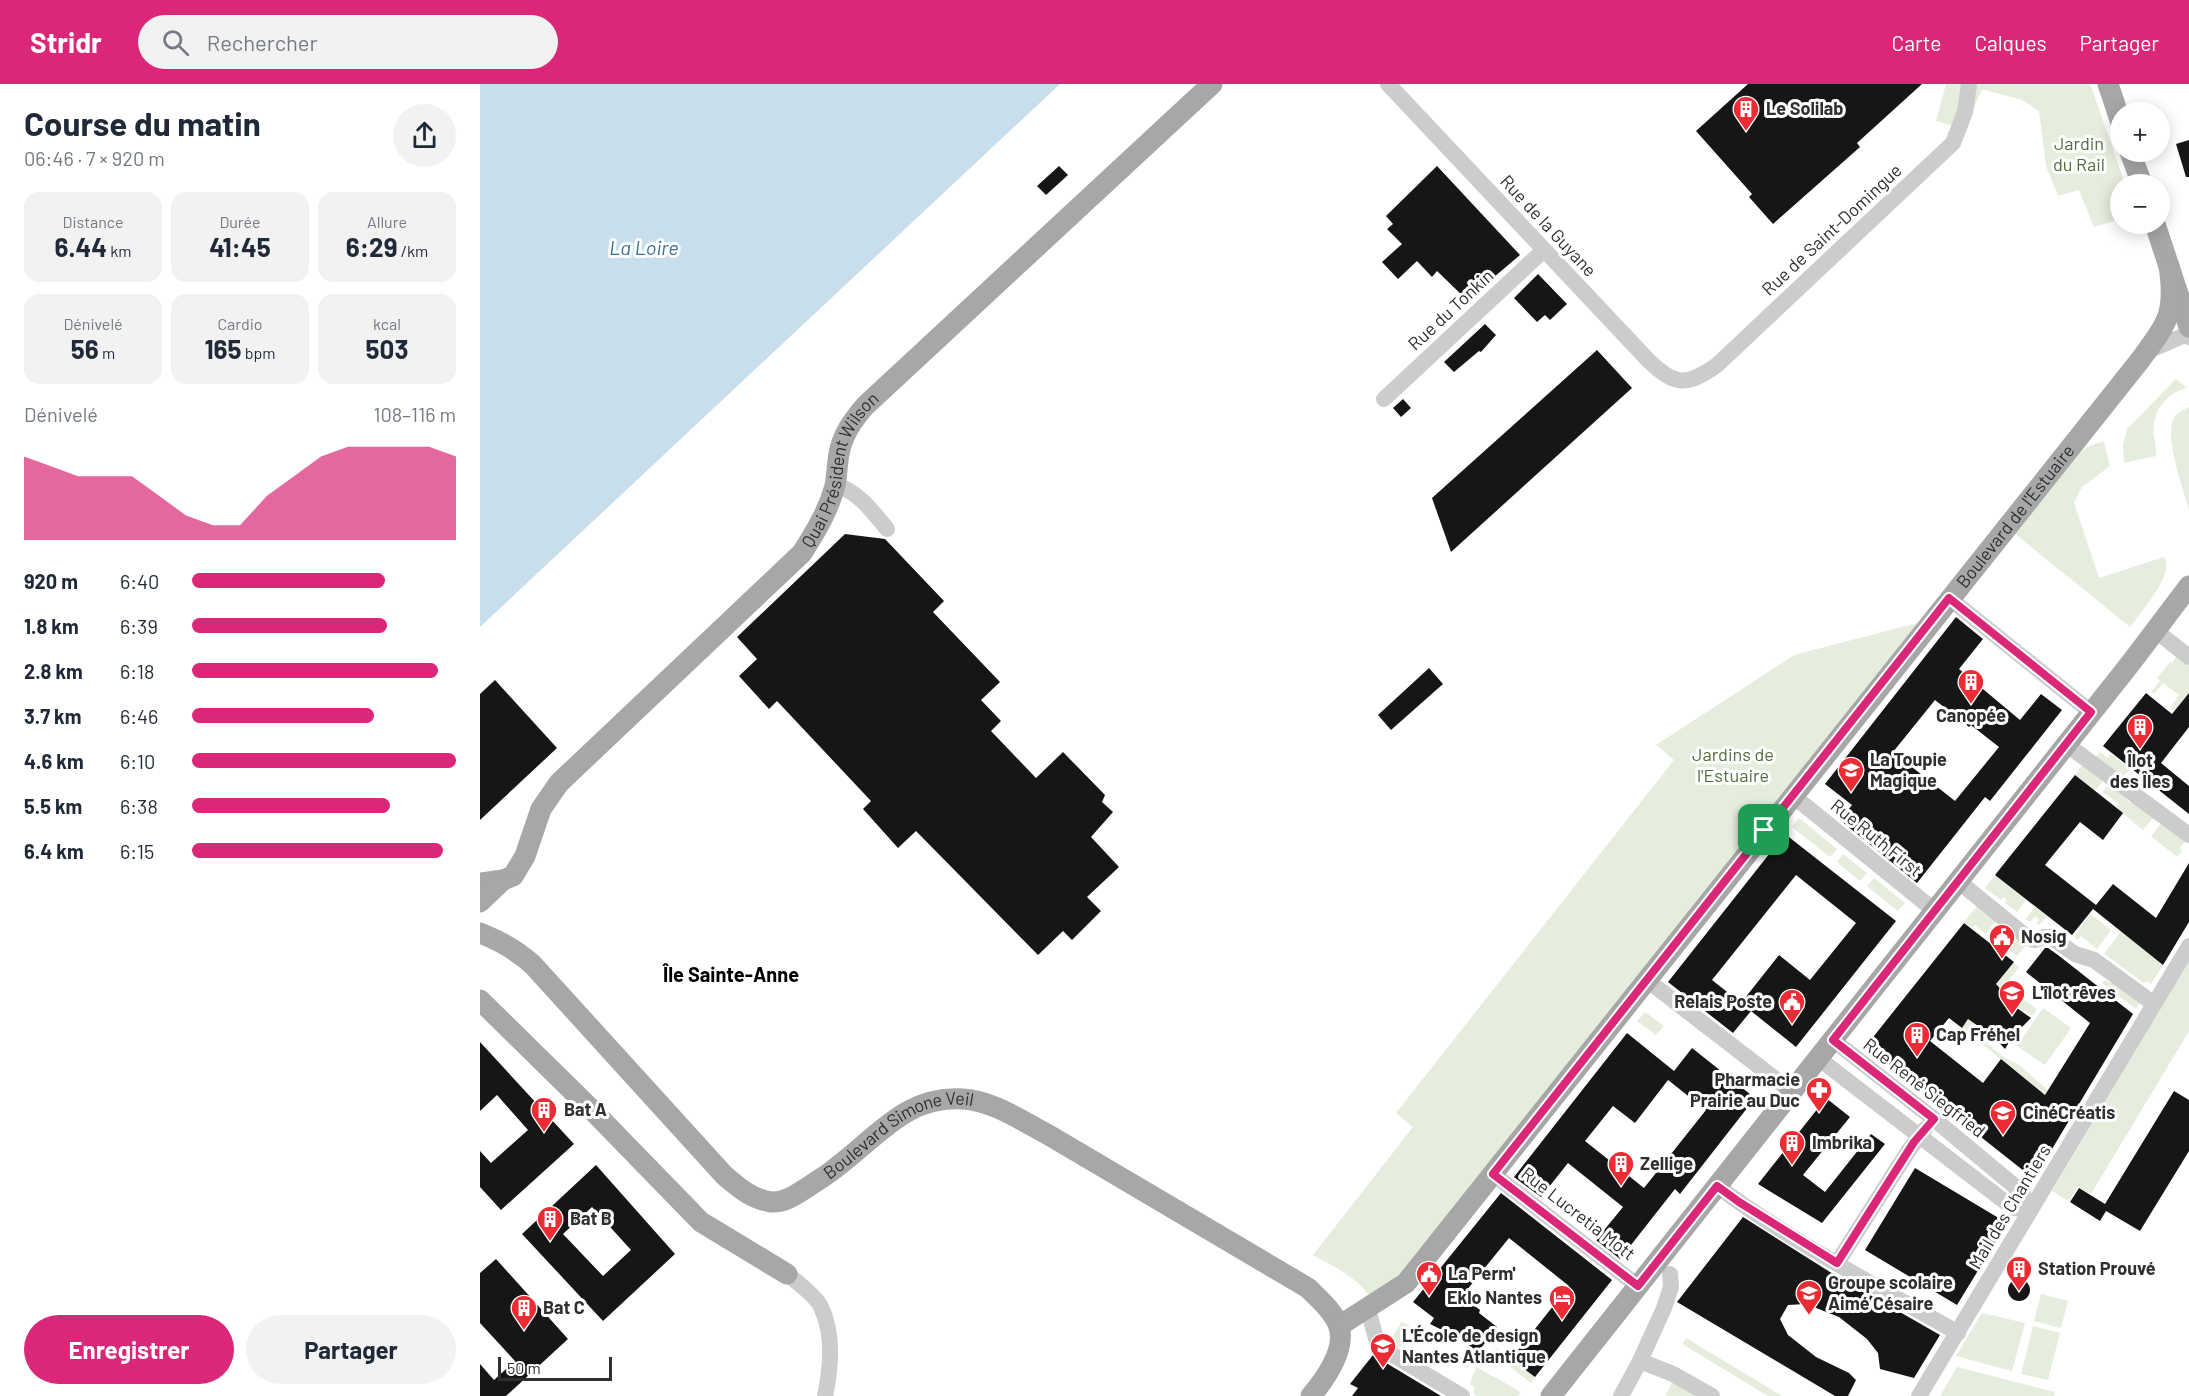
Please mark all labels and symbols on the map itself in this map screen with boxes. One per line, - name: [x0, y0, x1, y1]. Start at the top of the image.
- building icon: Le Solilab: [1731, 94, 1761, 132]
- place label: Le Solilab: [1766, 97, 1844, 119]
- park label: Jardin du Rail: [2053, 132, 2105, 175]
- street label: Rue de Saint-Domingue: [1757, 159, 1906, 300]
- street label: Rue de la Guyane: [1496, 170, 1601, 281]
- water label: La Loire: [609, 235, 679, 259]
- street label: Rue du Tonkin: [1403, 264, 1498, 354]
- street label: Quai Président Wilson: [796, 387, 883, 551]
- street label: Boulevard de l'Estuaire: [1951, 440, 2079, 592]
- building icon: Canopée: [1956, 667, 1986, 705]
- place label: Canopée: [1936, 704, 2006, 726]
- building icon: Îlot des Îles: [2125, 712, 2155, 750]
- park label: Jardins de l'Estuaire: [1692, 743, 1774, 786]
- place label: La Toupie Magique: [1870, 748, 1947, 791]
- place label: Îlot des Îles: [2110, 749, 2170, 792]
- school or university icon: La Toupie Magique: [1836, 755, 1866, 793]
- street label: Rue Ruth First: [1827, 794, 1927, 881]
- pin: [1738, 804, 1789, 855]
- public building icon: Nosig: [1987, 922, 2017, 960]
- place label: Nosig: [2021, 925, 2067, 947]
- district label: Île Sainte-Anne: [662, 962, 799, 986]
- school or university icon: L'îlot rêves: [1997, 978, 2027, 1016]
- place label: L'îlot rêves: [2032, 981, 2116, 1003]
- public building icon: Relais Poste: [1777, 987, 1807, 1025]
- place label: Relais Poste: [1674, 990, 1772, 1012]
- building icon: Cap Fréhel: [1902, 1020, 1932, 1058]
- place label: Cap Fréhel: [1936, 1023, 2020, 1045]
- street label: Rue René Siegfried: [1859, 1033, 1990, 1142]
- place label: Pharmacie Prairie au Duc: [1690, 1068, 1800, 1111]
- pharmacy icon: Pharmacie Prairie au Duc: [1804, 1075, 1834, 1113]
- street label: Boulevard Simone Veil: [819, 1087, 976, 1184]
- building icon: Bat A: [529, 1095, 559, 1133]
- place label: Bat A: [564, 1098, 607, 1120]
- school or university icon: CinéCréatis: [1988, 1098, 2018, 1136]
- place label: CinéCréatis: [2023, 1101, 2115, 1123]
- building icon: Imbrika: [1777, 1128, 1807, 1166]
- place label: Imbrika: [1812, 1131, 1872, 1153]
- street label: Mail des Chantiers: [1963, 1140, 2055, 1273]
- building icon: Zellige: [1606, 1149, 1636, 1187]
- place label: Zellige: [1640, 1152, 1693, 1174]
- street label: Rue Lucretia Mott: [1517, 1162, 1640, 1265]
- building icon: Bat B: [535, 1204, 565, 1242]
- place label: Bat B: [570, 1207, 612, 1229]
- building icon: Station Prouvé: [2004, 1254, 2034, 1292]
- place label: Station Prouvé: [2038, 1257, 2156, 1279]
- public building icon: La Perm': [1414, 1259, 1444, 1297]
- place label: La Perm': [1448, 1262, 1516, 1284]
- place label: Groupe scolaire Aimé Césaire: [1828, 1271, 1953, 1314]
- school or university icon: Groupe scolaire Aimé Césaire: [1794, 1278, 1824, 1316]
- hotel icon: Eklo Nantes: [1547, 1283, 1577, 1321]
- place label: Eklo Nantes: [1447, 1286, 1542, 1308]
- building icon: Bat C: [509, 1293, 539, 1331]
- place label: Bat C: [543, 1296, 585, 1318]
- place label: L'École de design Nantes Atlantique: [1402, 1324, 1546, 1367]
- school or university icon: L'École de design Nantes Atlantique: [1368, 1331, 1398, 1369]
- scale bar: [498, 1354, 612, 1382]

